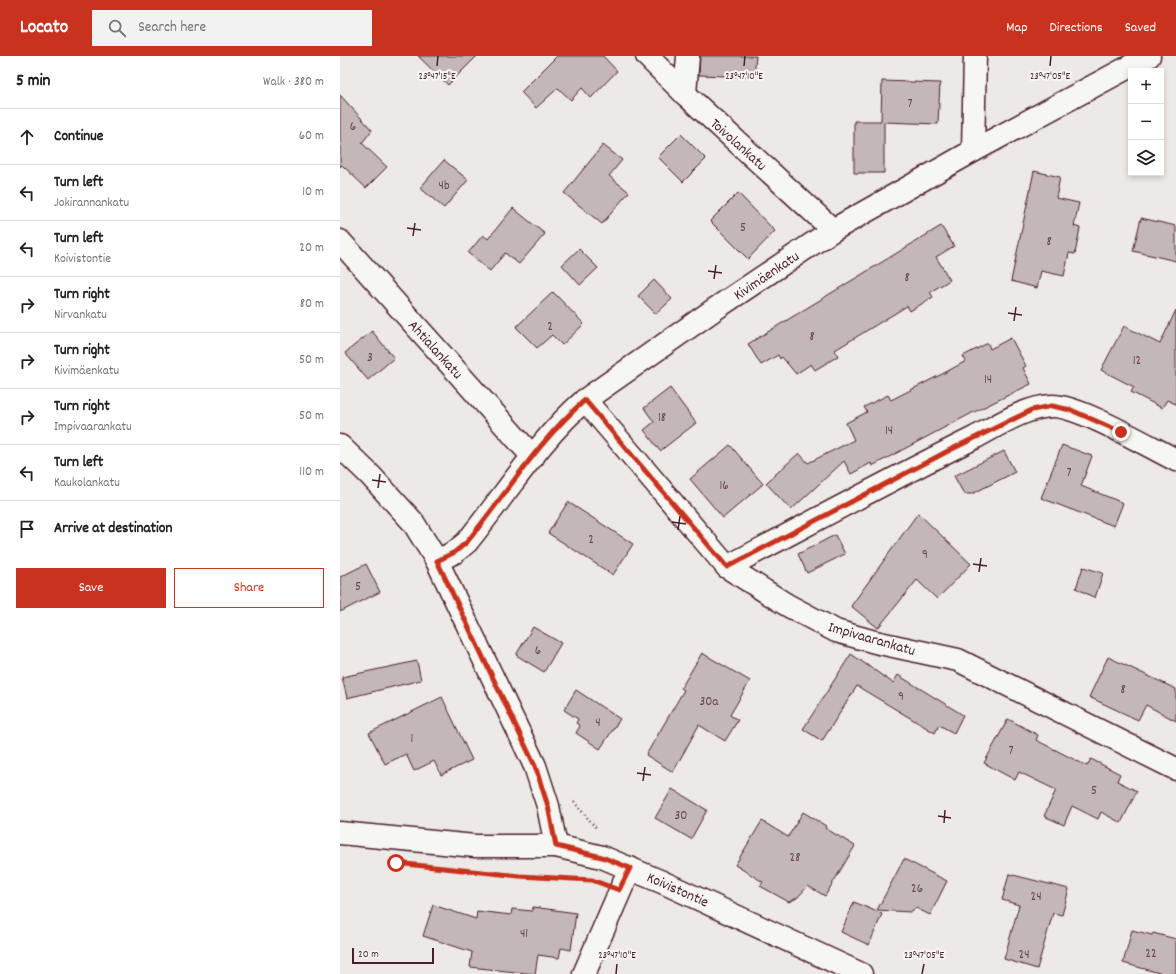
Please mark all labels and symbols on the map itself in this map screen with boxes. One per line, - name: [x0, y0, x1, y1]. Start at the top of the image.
- text: 23°47'15"E: [419, 70, 456, 84]
- text: 23°47'10"E: [725, 70, 763, 84]
- text: 23°47'05"E: [1030, 70, 1071, 84]
- house number: 7: [908, 95, 913, 114]
- street label: Toivolankatu: [704, 114, 771, 177]
- house number: 6: [350, 118, 356, 137]
- house number: 4b: [438, 177, 450, 196]
- house number: 5: [740, 219, 746, 238]
- house number: 8: [1046, 233, 1052, 252]
- street label: Kivimäenkatu: [730, 247, 804, 307]
- house number: 8: [904, 269, 910, 288]
- street label: Ahtialankatu: [402, 316, 467, 385]
- house number: 2: [547, 318, 553, 337]
- house number: 8: [809, 328, 815, 347]
- house number: 3: [367, 349, 373, 368]
- house number: 12: [1133, 352, 1141, 371]
- house number: 14: [984, 371, 992, 390]
- house number: 18: [658, 409, 666, 428]
- house number: 14: [885, 422, 893, 441]
- route end: [1112, 423, 1130, 441]
- house number: 7: [1067, 464, 1072, 483]
- house number: 16: [719, 477, 729, 496]
- house number: 2: [588, 531, 594, 550]
- house number: 9: [922, 546, 928, 565]
- house number: 5: [355, 578, 361, 597]
- street label: Impivaarankatu: [825, 617, 918, 663]
- house number: 6: [535, 642, 541, 661]
- house number: 8: [1120, 681, 1126, 700]
- house number: 9: [898, 688, 904, 707]
- house number: 30a: [700, 693, 719, 712]
- house number: 4: [595, 714, 601, 733]
- house number: 1: [411, 730, 413, 749]
- house number: 7: [1009, 742, 1014, 761]
- house number: 5: [1091, 782, 1097, 801]
- house number: 30: [675, 807, 687, 826]
- house number: 28: [790, 849, 800, 868]
- route start: [387, 854, 405, 872]
- street label: Koivistontie: [643, 867, 712, 914]
- house number: 26: [911, 880, 923, 899]
- house number: 24: [1030, 888, 1042, 907]
- house number: 41: [520, 925, 528, 944]
- house number: 22: [1145, 945, 1157, 964]
- scale bar: [352, 946, 434, 965]
- house number: 24: [1018, 946, 1030, 965]
- text: 23°47'10"E: [598, 949, 636, 963]
- text: 23°47'05"E: [904, 949, 945, 963]

